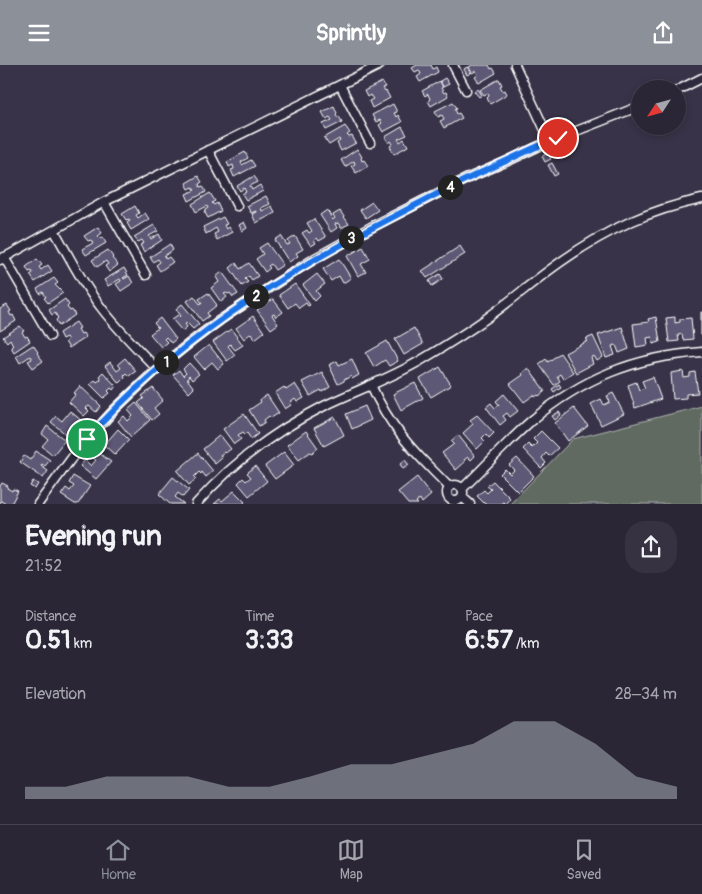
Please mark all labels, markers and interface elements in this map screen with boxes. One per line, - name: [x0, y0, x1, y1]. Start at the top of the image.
- icon: menu: [25, 19, 53, 47]
- text: Sprintly: [316, 19, 386, 47]
- icon: share: [649, 19, 677, 47]
- north arrow: [631, 80, 686, 135]
- map controls: [631, 80, 686, 135]
- pin: [537, 117, 579, 159]
- icon: check: [544, 124, 572, 152]
- pin: 4: [438, 175, 462, 199]
- text: 4: [446, 179, 455, 196]
- pin: 3: [338, 225, 364, 251]
- text: 3: [348, 230, 355, 247]
- pin: 2: [244, 283, 268, 309]
- text: 2: [253, 288, 260, 305]
- pin: 1: [154, 349, 178, 375]
- text: 1: [164, 354, 169, 371]
- pin: [66, 418, 108, 460]
- icon: arrive: [73, 425, 101, 453]
- text: Evening run: [25, 519, 162, 554]
- button: share: [625, 521, 677, 573]
- text: 21:52: [25, 556, 62, 576]
- text: Distance: [25, 608, 76, 625]
- text: Time: [245, 608, 274, 625]
- text: Pace: [465, 608, 493, 625]
- text: 0.51: [25, 625, 71, 656]
- text: 3:33: [245, 625, 294, 656]
- text: 6:57: [465, 625, 513, 656]
- text: km: [71, 635, 92, 652]
- text: /km: [513, 635, 539, 652]
- text: Elevation: [25, 684, 86, 704]
- text: 28–34 m: [615, 684, 677, 704]
- tab: Home: [101, 836, 136, 883]
- tab: Map: [337, 836, 365, 883]
- tab: Saved: [567, 836, 601, 883]

